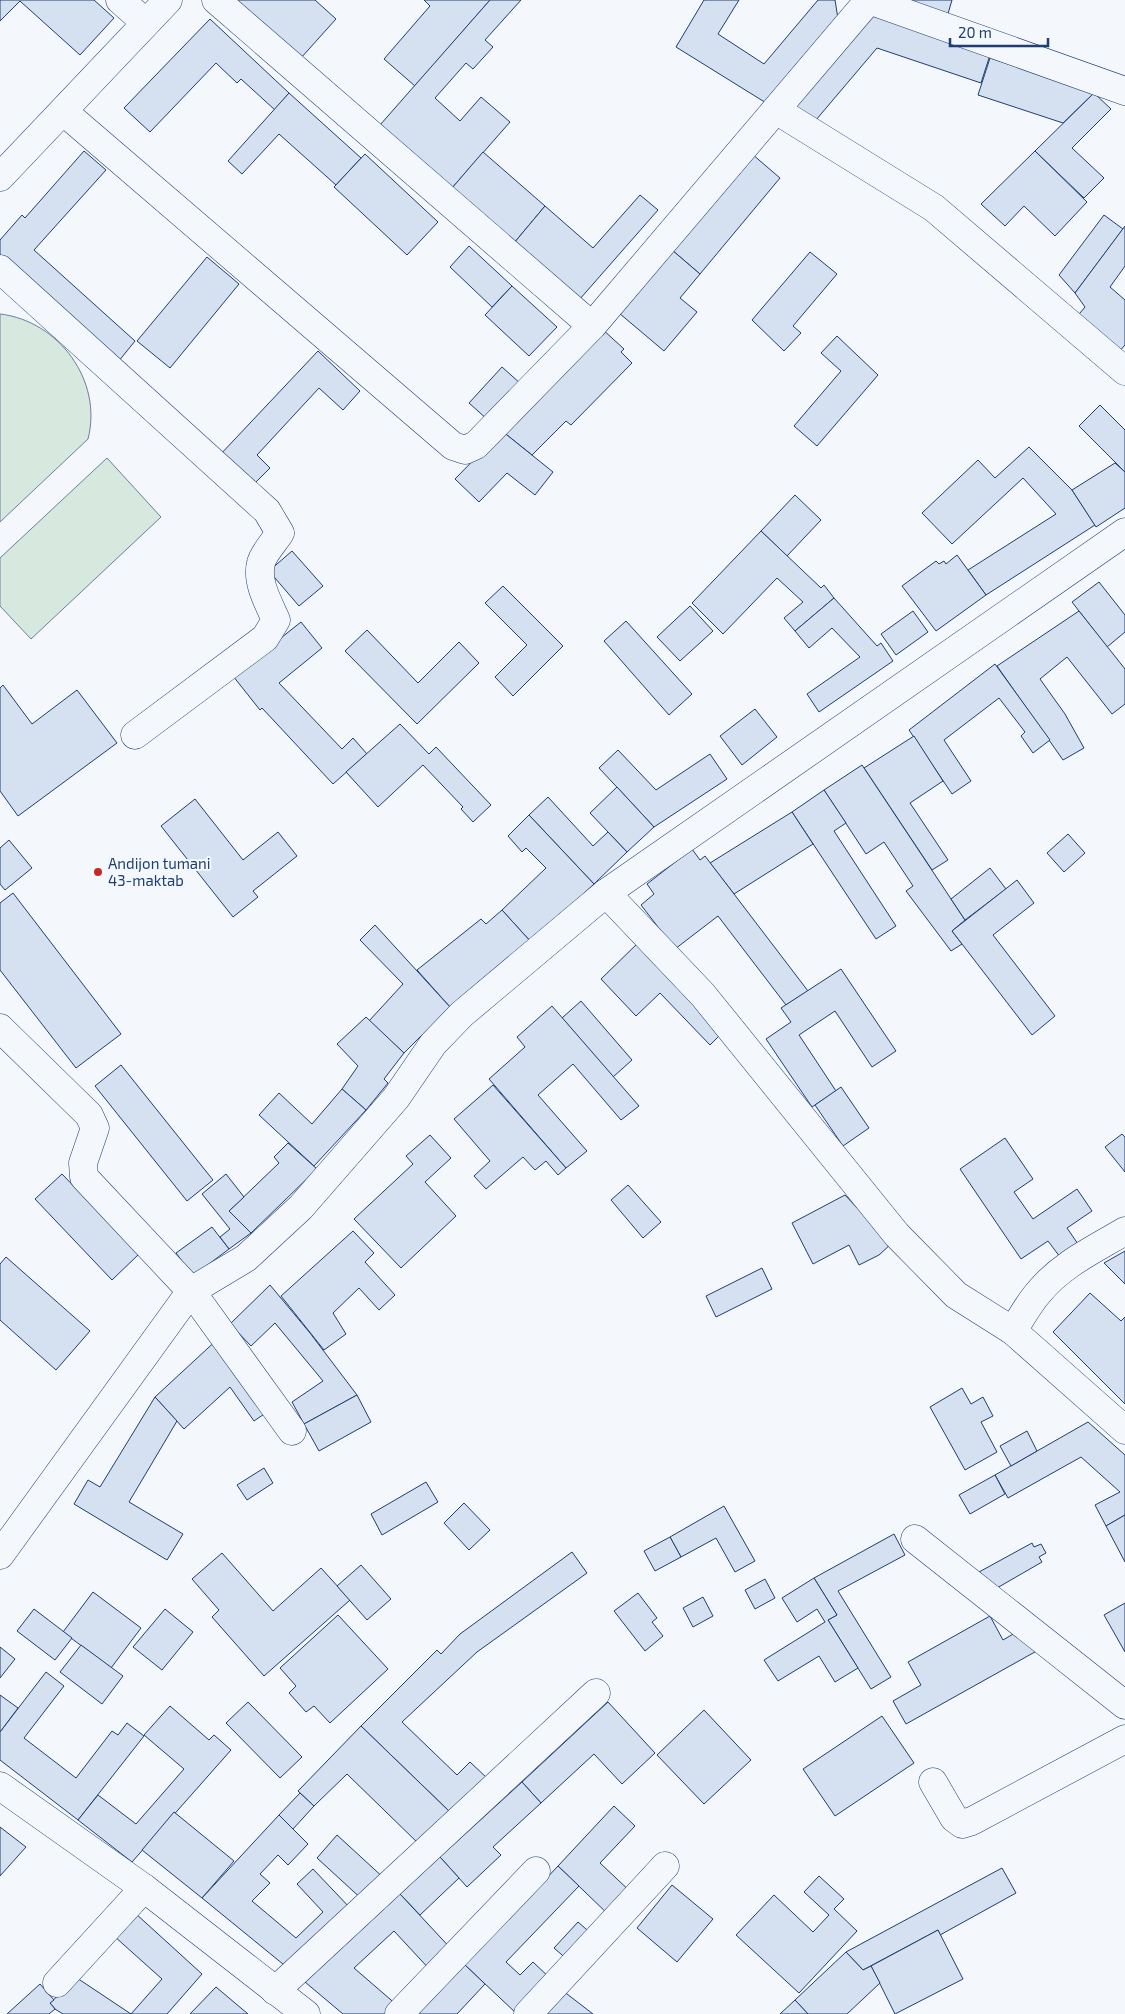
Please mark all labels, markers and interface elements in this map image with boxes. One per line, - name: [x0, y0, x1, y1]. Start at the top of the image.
- scale bar: [950, 15, 1048, 47]
- text: 20 m: [958, 23, 992, 41]
- place label: Andijon tumani 43-maktab: [108, 854, 211, 889]
- marker: Andijon tumani 43-maktab: [92, 866, 104, 878]

